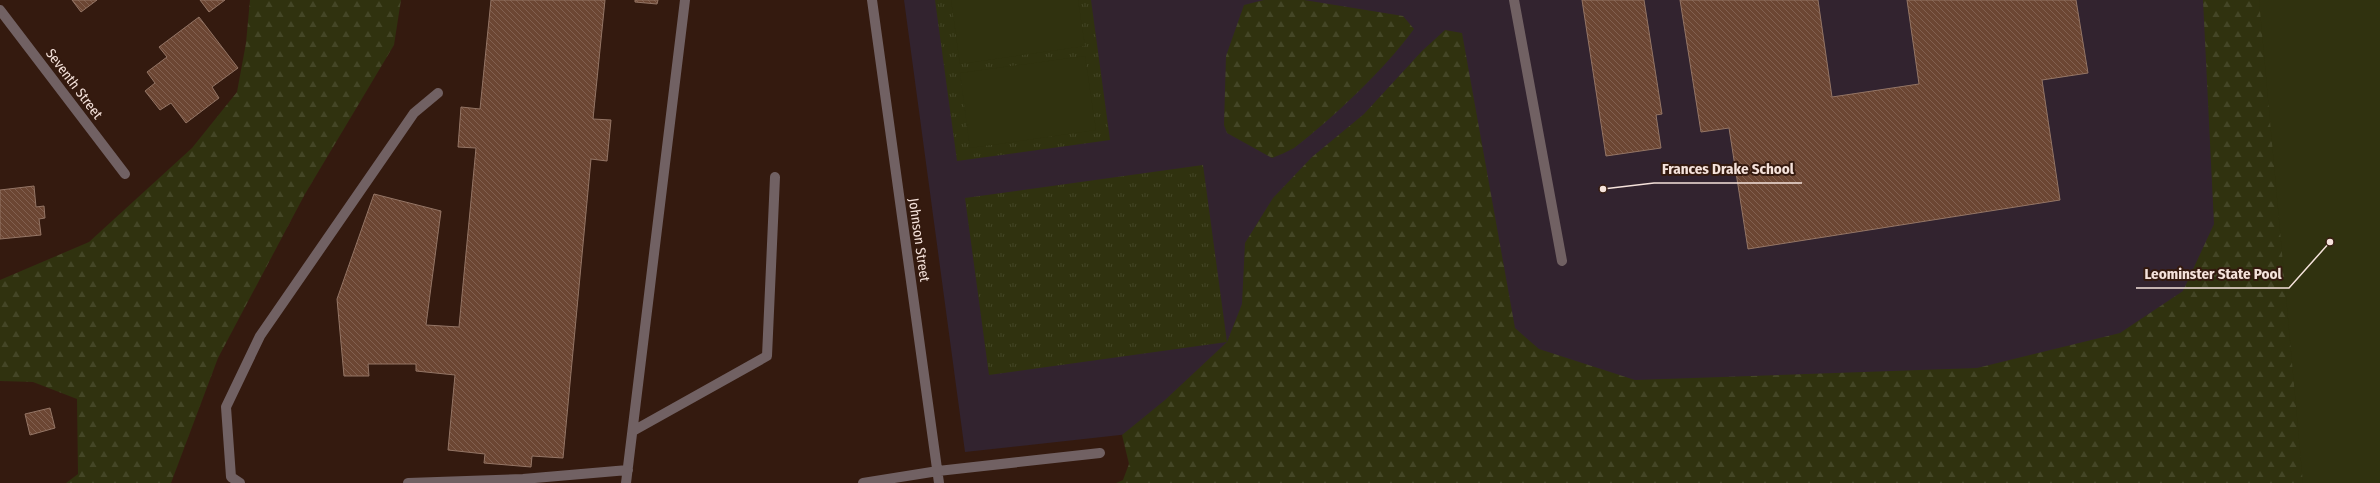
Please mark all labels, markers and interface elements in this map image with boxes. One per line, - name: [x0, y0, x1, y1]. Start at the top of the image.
- street label: Seventh Street: [42, 45, 106, 123]
- callout: Frances Drake School: [1654, 156, 1802, 183]
- text: Frances Drake School: [1662, 160, 1795, 178]
- street label: Johnson Street: [905, 197, 933, 283]
- callout: Leominster State Pool: [2136, 261, 2289, 288]
- text: Leominster State Pool: [2144, 265, 2283, 283]

